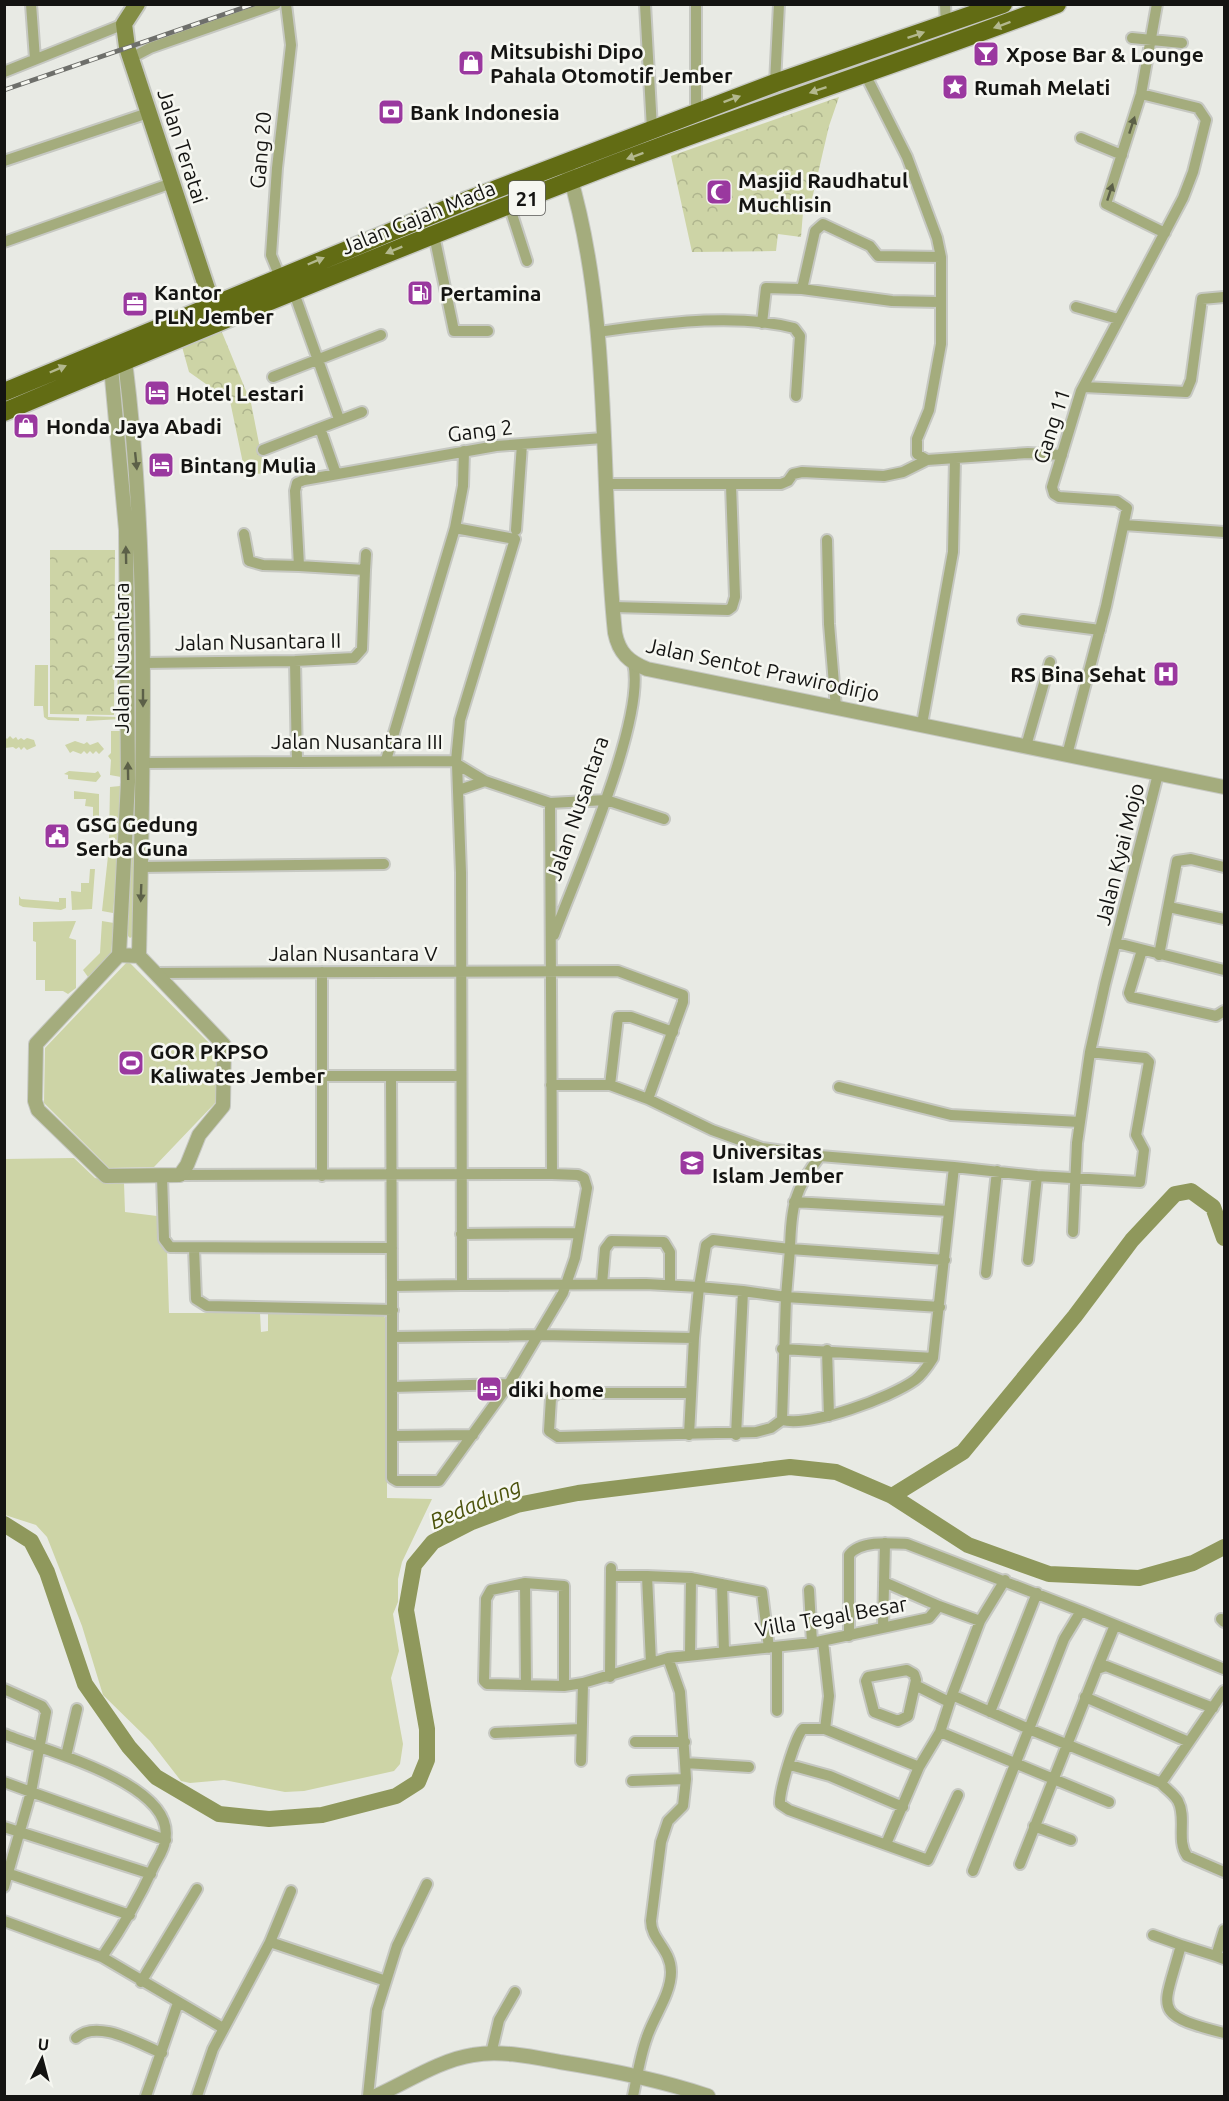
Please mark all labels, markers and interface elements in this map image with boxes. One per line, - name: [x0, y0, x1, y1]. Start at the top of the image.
- one-way arrow: [993, 21, 1011, 31]
- one-way arrow: [907, 30, 925, 39]
- place label: Mitsubishi Dipo Pahala Otomotif Jember: [490, 39, 733, 87]
- bar icon: Xpose Bar & Lounge: [971, 39, 1001, 69]
- place label: Xpose Bar & Lounge: [1006, 42, 1204, 66]
- shop icon: Mitsubishi Dipo Pahala Otomotif Jember: [456, 48, 486, 78]
- place icon: Rumah Melati: [940, 72, 970, 102]
- place label: Rumah Melati: [974, 75, 1110, 99]
- one-way arrow: [809, 85, 827, 95]
- street label: Jalan Teratai: [153, 86, 213, 206]
- one-way arrow: [723, 94, 741, 103]
- bank icon: Bank Indonesia: [376, 97, 406, 127]
- place label: Bank Indonesia: [410, 100, 560, 124]
- street label: Gang 20: [245, 110, 275, 190]
- one-way arrow: [1128, 116, 1137, 134]
- one-way arrow: [625, 152, 643, 162]
- place label: Masjid Raudhatul Muchlisin: [738, 168, 908, 216]
- street label: Jalan Gajah Mada: [338, 175, 498, 259]
- mosque icon: Masjid Raudhatul Muchlisin: [704, 177, 734, 207]
- road number: 21: [509, 181, 545, 215]
- one-way arrow: [1106, 183, 1116, 201]
- one-way arrow: [385, 246, 403, 255]
- one-way arrow: [307, 256, 325, 266]
- fuel station icon: Pertamina: [405, 278, 435, 308]
- place label: Kantor PLN Jember: [154, 280, 274, 328]
- place label: Pertamina: [440, 281, 541, 305]
- office icon: Kantor PLN Jember: [120, 289, 150, 319]
- one-way arrow: [50, 364, 68, 374]
- hotel icon: Hotel Lestari: [142, 378, 172, 408]
- place label: Hotel Lestari: [176, 381, 304, 405]
- street label: Gang 11: [1028, 386, 1074, 466]
- shop icon: Honda Jaya Abadi: [11, 411, 41, 441]
- place label: Honda Jaya Abadi: [46, 414, 222, 438]
- street label: Gang 2: [446, 414, 514, 446]
- hotel icon: Bintang Mulia: [146, 450, 176, 480]
- one-way arrow: [131, 452, 141, 471]
- place label: Bintang Mulia: [180, 453, 316, 477]
- one-way arrow: [121, 545, 131, 564]
- street label: Jalan Nusantara: [109, 583, 133, 733]
- street label: Jalan Nusantara II: [175, 628, 341, 654]
- street label: Jalan Sentot Prawirodirjo: [644, 633, 882, 705]
- hospital icon: RS Bina Sehat: [1151, 659, 1181, 689]
- place label: RS Bina Sehat: [1010, 662, 1146, 686]
- one-way arrow: [138, 689, 148, 708]
- street label: Jalan Nusantara III: [271, 729, 443, 753]
- street label: Jalan Nusantara: [541, 733, 613, 883]
- one-way arrow: [123, 761, 132, 780]
- street label: Jalan Kyai Mojo: [1090, 780, 1148, 928]
- place label: GSG Gedung Serba Guna: [76, 812, 198, 860]
- public building icon: GSG Gedung Serba Guna: [42, 821, 72, 851]
- one-way arrow: [136, 884, 146, 903]
- street label: Jalan Nusantara V: [268, 941, 438, 965]
- place label: GOR PKPSO Kaliwates Jember: [150, 1039, 325, 1087]
- sports icon: GOR PKPSO Kaliwates Jember: [116, 1048, 146, 1078]
- place label: Universitas Islam Jember: [712, 1139, 844, 1187]
- school or university icon: Universitas Islam Jember: [677, 1148, 707, 1178]
- hotel icon: diki home: [474, 1374, 504, 1404]
- place label: diki home: [508, 1377, 604, 1401]
- water label: Bedadung: [425, 1472, 525, 1533]
- street label: Villa Tegal Besar: [753, 1591, 909, 1641]
- north arrow: [12, 2029, 72, 2089]
- text: U: [37, 2035, 50, 2054]

